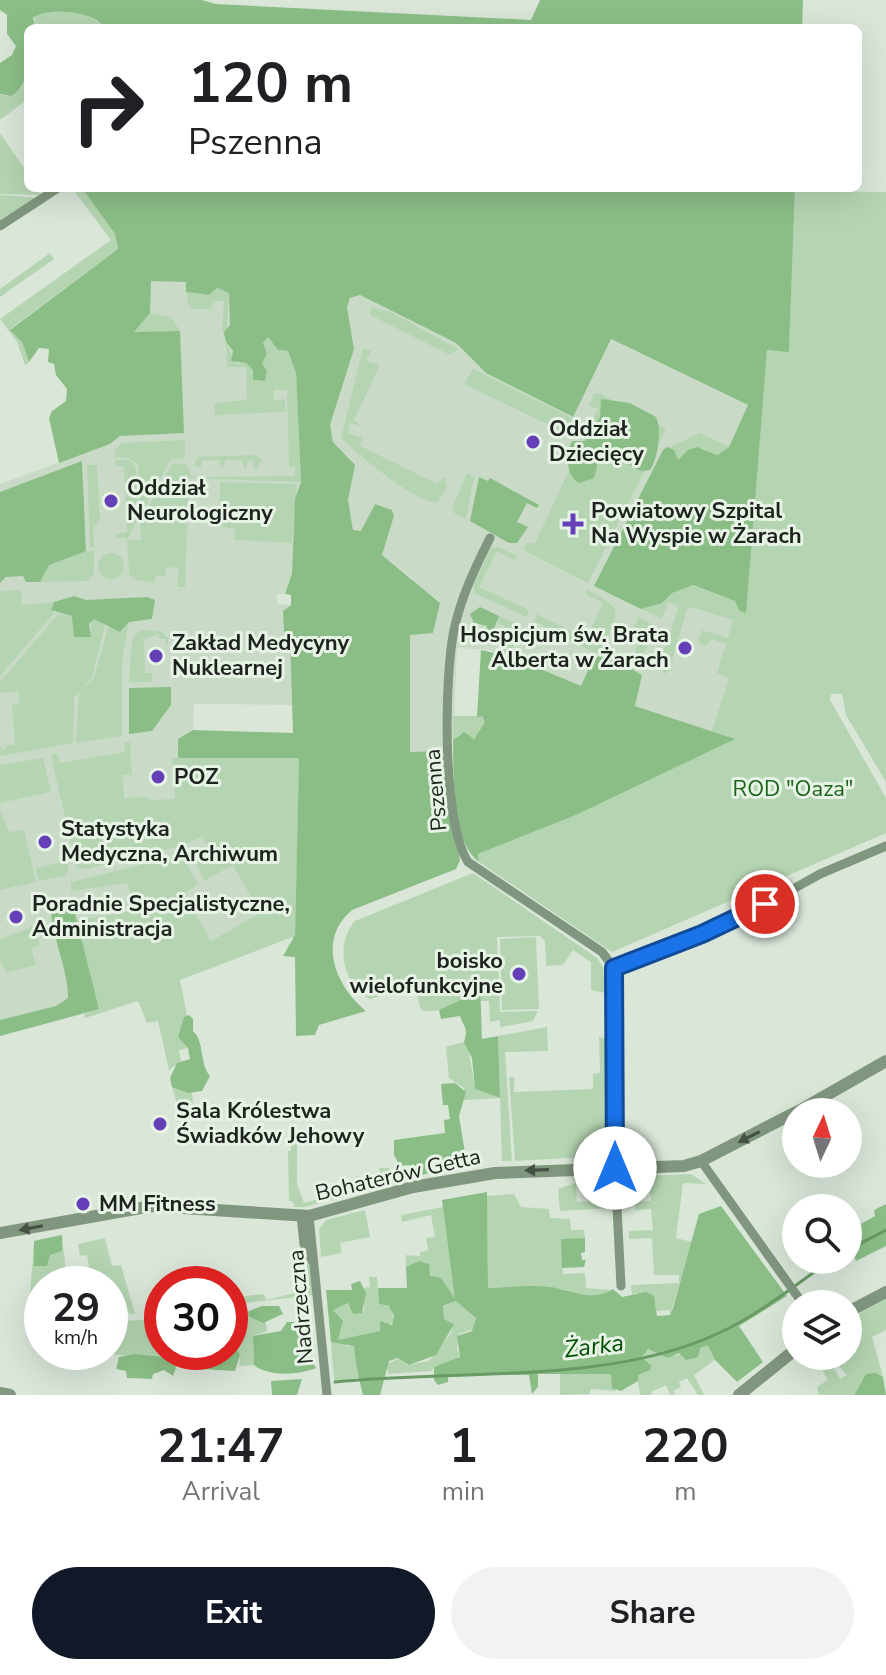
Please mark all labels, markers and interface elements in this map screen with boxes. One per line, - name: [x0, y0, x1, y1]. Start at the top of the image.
- text: 120 m: [188, 45, 353, 122]
- icon: right: [56, 56, 160, 160]
- text: Pszenna: [188, 118, 323, 167]
- place label: Oddział Dziecięcy: [549, 414, 644, 469]
- marker: Oddział Dziecięcy: [524, 433, 542, 451]
- place label: Oddział Neurologiczny: [127, 473, 273, 528]
- marker: Oddział Neurologiczny: [102, 492, 120, 510]
- place label: Powiatowy Szpital Na Wyspie w Żarach: [591, 496, 802, 551]
- marker: Powiatowy Szpital Na Wyspie w Żarach: [562, 513, 584, 535]
- place label: Hospicjum św. Brata Alberta w Żarach: [460, 620, 669, 675]
- place label: Zakład Medycyny Nuklearnej: [172, 628, 350, 683]
- marker: Hospicjum św. Brata Alberta w Żarach: [676, 639, 694, 657]
- marker: Zakład Medycyny Nuklearnej: [147, 647, 165, 665]
- street label: Pszenna: [417, 748, 455, 832]
- place label: POZ: [174, 762, 218, 792]
- marker: POZ: [149, 768, 167, 786]
- park label: ROD "Oaza": [733, 774, 853, 804]
- place label: Statystyka Medyczna, Archiwum: [61, 814, 278, 869]
- marker: Statystyka Medyczna, Archiwum: [36, 833, 54, 851]
- pin: [731, 870, 799, 938]
- icon: arrive: [743, 882, 787, 926]
- place label: Poradnie Specjalistyczne, Administracja: [32, 889, 290, 944]
- marker: Poradnie Specjalistyczne, Administracja: [7, 908, 25, 926]
- place label: boisko wielofunkcyjne: [349, 946, 503, 1001]
- marker: boisko wielofunkcyjne: [510, 965, 528, 983]
- place label: Sala Królestwa Świadków Jehowy: [176, 1096, 365, 1151]
- north arrow: [782, 1098, 862, 1178]
- map controls: [782, 1098, 862, 1370]
- marker: Sala Królestwa Świadków Jehowy: [151, 1115, 169, 1133]
- position arrow: [573, 1126, 657, 1210]
- one-way arrow: [737, 1130, 760, 1144]
- street label: Bohaterów Getta: [312, 1141, 484, 1209]
- one-way arrow: [524, 1164, 549, 1177]
- place label: MM Fitness: [99, 1189, 216, 1219]
- button: search: [782, 1194, 862, 1274]
- marker: MM Fitness: [74, 1195, 92, 1213]
- one-way arrow: [18, 1222, 43, 1234]
- street label: Nadrzeczna: [281, 1248, 321, 1366]
- speed limit sign: 30: [144, 1266, 248, 1370]
- text: 29: [52, 1281, 100, 1335]
- button: layers: [782, 1290, 862, 1370]
- text: km/h: [54, 1324, 98, 1351]
- water label: Żarka: [562, 1326, 626, 1366]
- text: 21:47: [157, 1413, 284, 1479]
- text: 1: [449, 1413, 478, 1479]
- text: 220: [642, 1413, 729, 1479]
- text: Arrival: [182, 1474, 260, 1509]
- text: min: [442, 1474, 485, 1509]
- text: m: [674, 1474, 697, 1509]
- button: Exit: [32, 1567, 435, 1659]
- button: Share: [451, 1567, 854, 1659]

